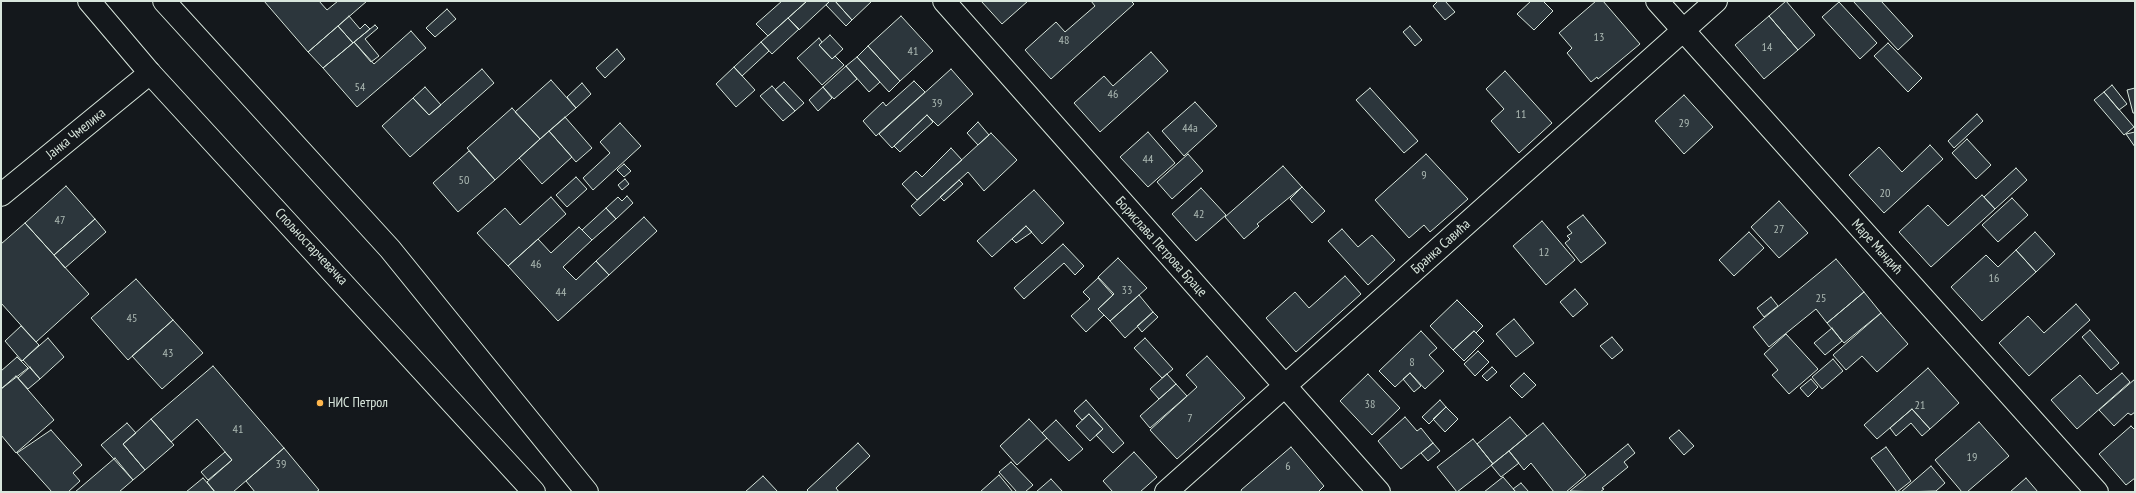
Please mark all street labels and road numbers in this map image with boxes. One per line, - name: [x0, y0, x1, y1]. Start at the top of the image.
- street label: Јанка Чмелика: [43, 105, 109, 163]
- street label: Борислава Петрова Браце: [1112, 194, 1210, 300]
- street label: Спољностарчевачка: [271, 205, 351, 289]
- street label: Бранка Савића: [1408, 216, 1474, 278]
- street label: Маре Мандић: [1848, 216, 1906, 278]

